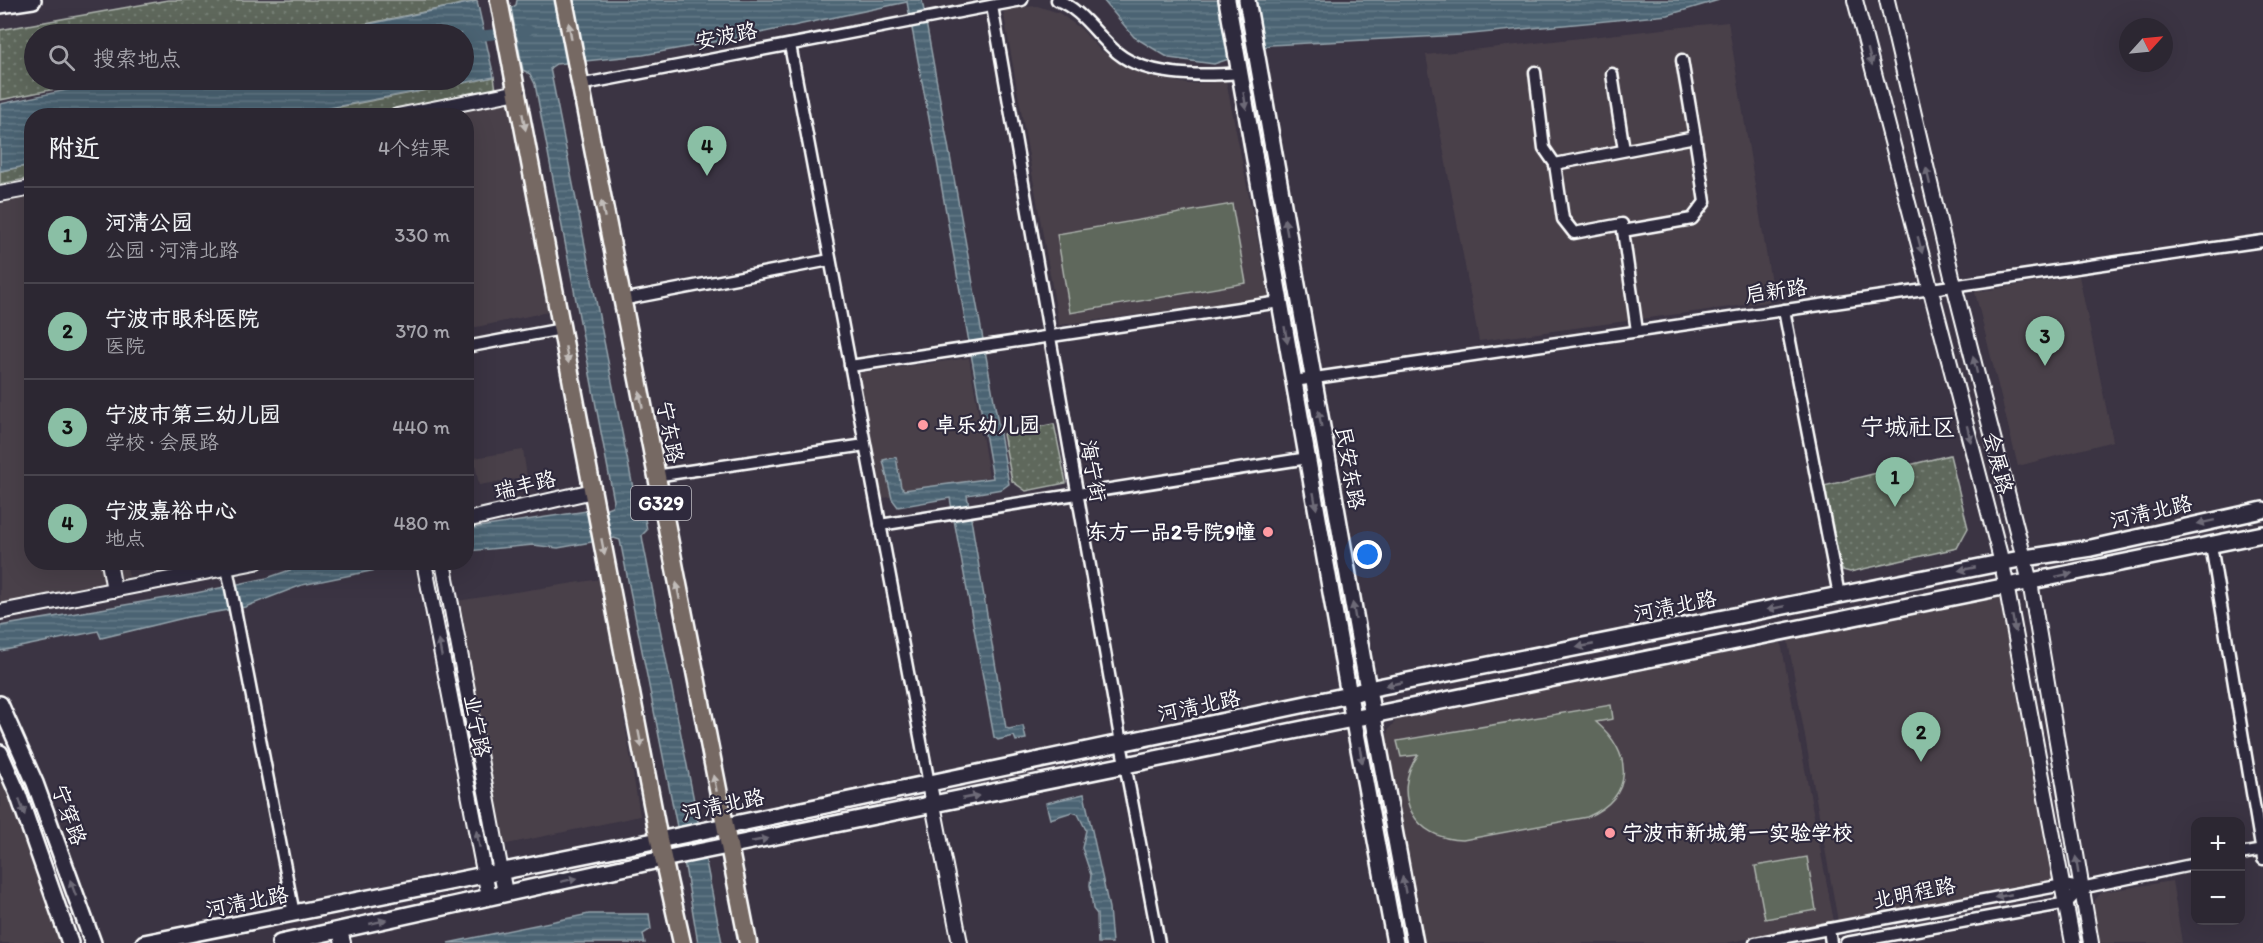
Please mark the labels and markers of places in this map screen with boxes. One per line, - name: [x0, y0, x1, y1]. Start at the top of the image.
- pin: 4: [688, 126, 726, 176]
- pin: 3: [2026, 316, 2064, 366]
- place label: 卓乐幼儿园: [935, 412, 1040, 437]
- marker: 卓乐幼儿园: [916, 418, 930, 432]
- pin: 1: [1876, 458, 1914, 507]
- place label: 东方一品2号院9幢: [1087, 519, 1256, 544]
- marker: 东方一品2号院9幢: [1261, 525, 1275, 539]
- pin: 2: [1902, 712, 1940, 762]
- place label: 宁波市新城第一实验学校: [1622, 820, 1853, 845]
- marker: 宁波市新城第一实验学校: [1603, 826, 1617, 840]

